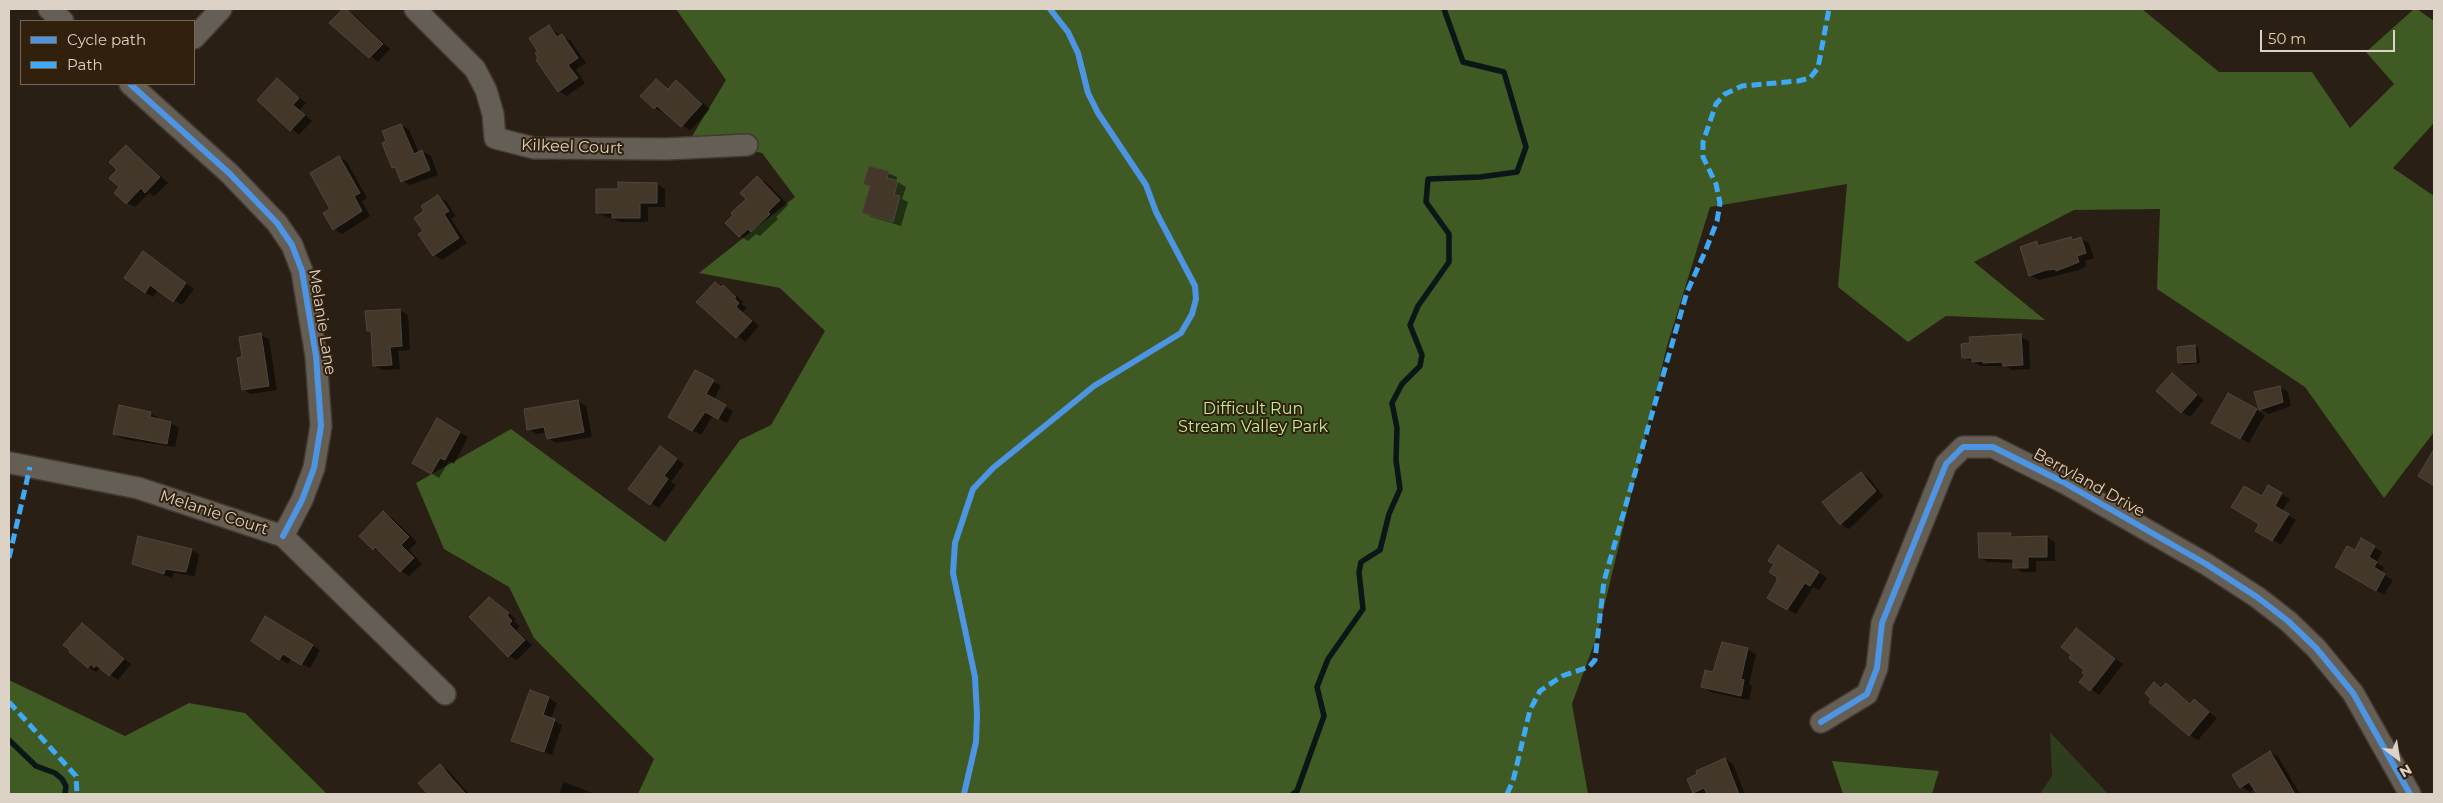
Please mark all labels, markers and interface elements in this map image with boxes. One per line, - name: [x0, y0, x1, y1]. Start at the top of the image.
- legend: [20, 20, 195, 85]
- scale bar: [2263, 20, 2398, 52]
- text: 50 m: [2268, 29, 2306, 48]
- text: Cycle path: [67, 30, 146, 49]
- text: Path: [67, 55, 103, 74]
- street label: Kilkeel Court: [521, 136, 623, 158]
- street label: Melanie Lane: [304, 268, 340, 376]
- park label: Difficult Run Stream Valley Park: [1178, 399, 1328, 437]
- street label: Berryland Drive: [2030, 444, 2148, 522]
- street label: Melanie Court: [157, 486, 271, 540]
- north arrow: [2373, 733, 2423, 783]
- text: N: [2396, 760, 2415, 781]

